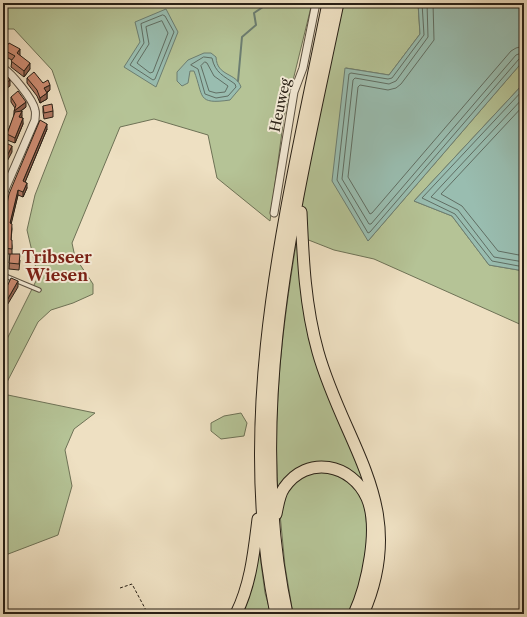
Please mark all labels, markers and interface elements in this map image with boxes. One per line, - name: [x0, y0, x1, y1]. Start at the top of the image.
- street label: Heuweg: [266, 76, 295, 133]
- district label: Tribseer Wiesen: [22, 247, 92, 285]

